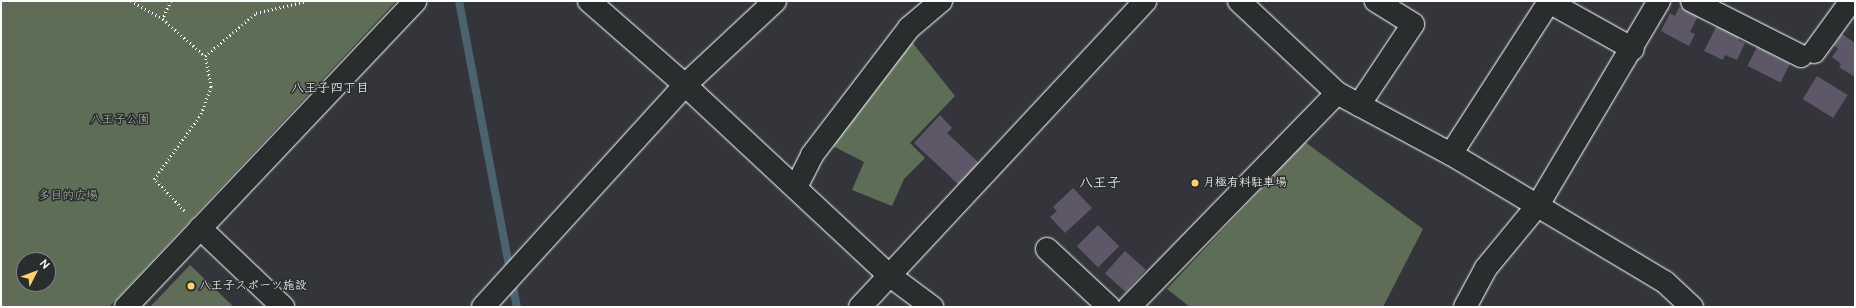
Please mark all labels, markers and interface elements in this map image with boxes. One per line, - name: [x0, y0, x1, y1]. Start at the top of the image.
- district label: 八王子四丁目: [291, 80, 369, 96]
- park label: 八王子公園: [90, 113, 150, 127]
- district label: 八王子: [1079, 175, 1121, 191]
- place label: 月極有料駐車場: [1203, 176, 1287, 190]
- marker: 月極有料駐車場: [1190, 178, 1200, 188]
- park label: 多目的広場: [38, 189, 98, 203]
- north arrow: [16, 252, 56, 292]
- text: N: [37, 257, 52, 272]
- place label: 八王子スポーツ施設: [199, 279, 307, 293]
- marker: 八王子スポーツ施設: [186, 281, 196, 291]

